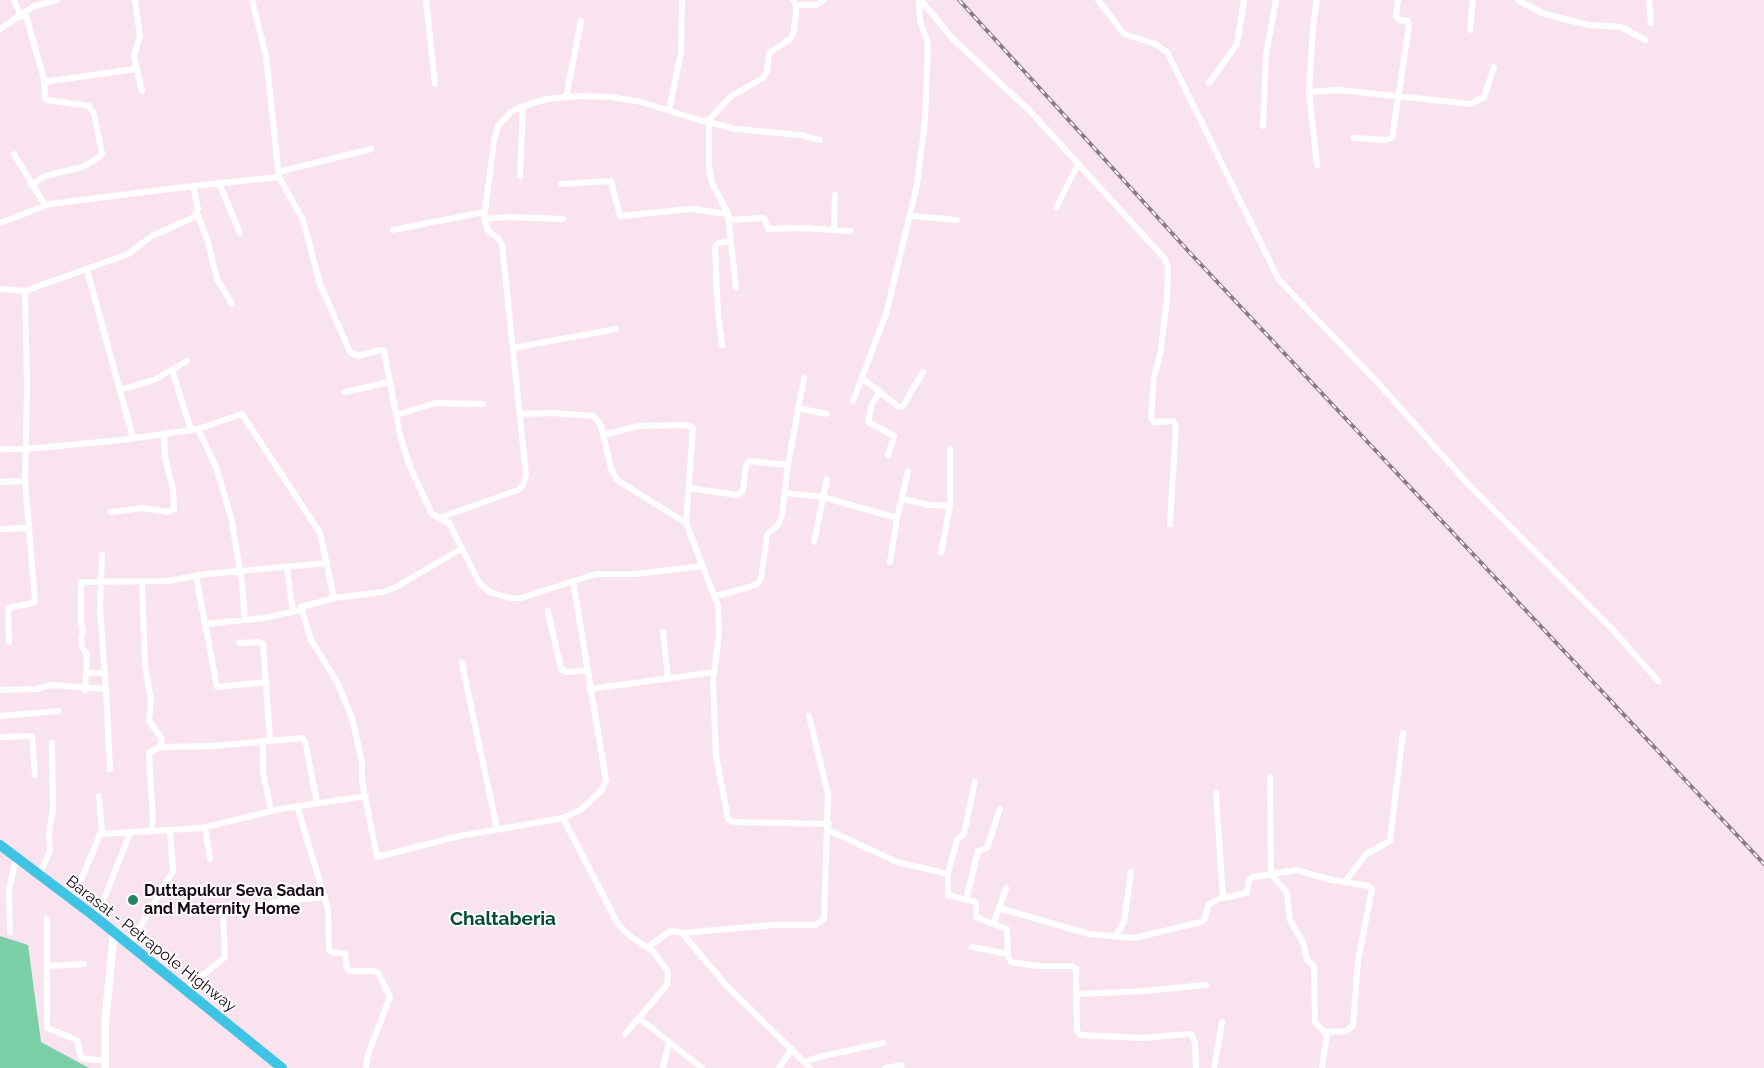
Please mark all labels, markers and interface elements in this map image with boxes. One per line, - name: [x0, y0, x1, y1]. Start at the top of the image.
- street label: Barasat - Petrapole Highway: [62, 872, 240, 1016]
- place label: Duttapukur Seva Sadan and Maternity Home: [144, 881, 325, 919]
- marker: Duttapukur Seva Sadan and Maternity Home: [126, 893, 140, 907]
- district label: Chaltaberia: [450, 908, 556, 930]

